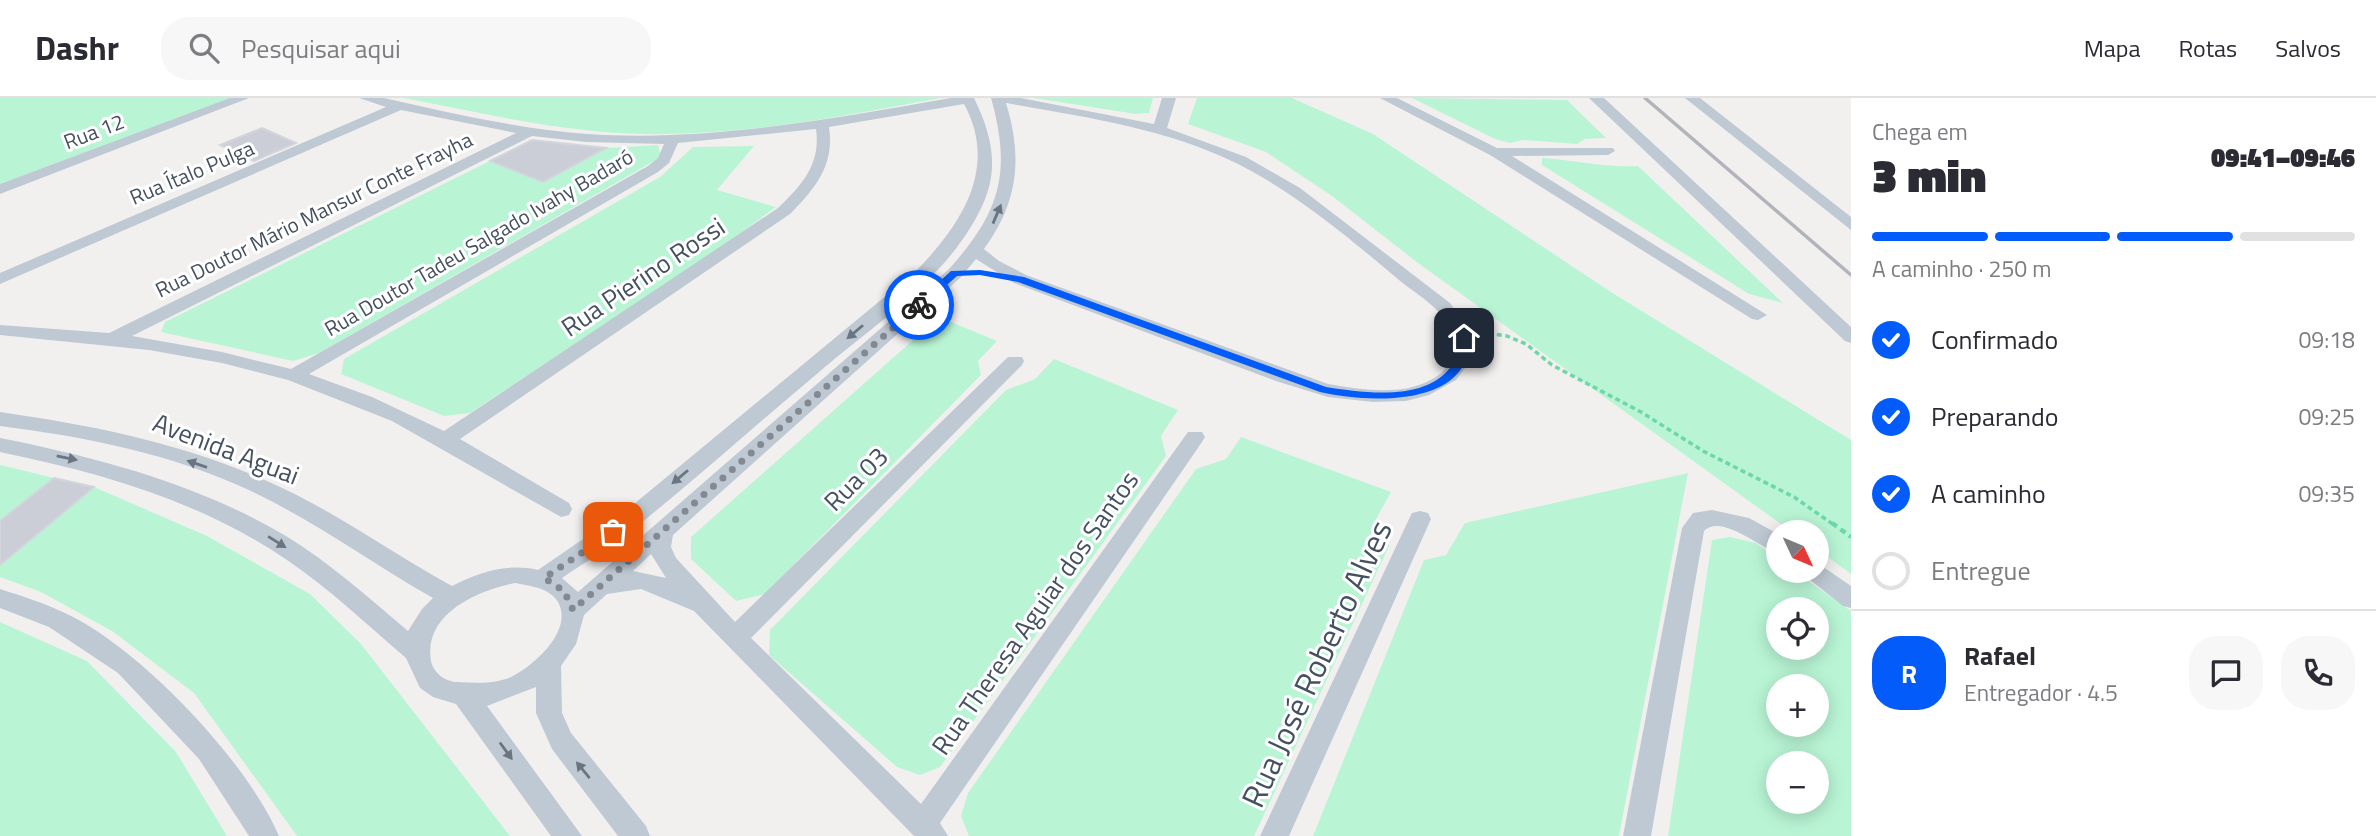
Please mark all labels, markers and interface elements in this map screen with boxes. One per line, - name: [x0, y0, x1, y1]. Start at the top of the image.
- search box: [161, 17, 651, 80]
- text: Dashr: [35, 23, 119, 73]
- icon: search: [185, 29, 223, 67]
- text: Pesquisar aqui: [241, 29, 401, 68]
- text: Mapa: [2084, 30, 2140, 66]
- text: Rotas: [2178, 30, 2237, 66]
- text: Salvos: [2275, 30, 2341, 66]
- street label: Rua 12: [59, 105, 129, 157]
- text: Chega em: [1872, 114, 1968, 149]
- street label: Rua Doutor Mário Mansur Conte Frayha: [149, 123, 478, 305]
- street label: Rua Ítalo Pulga: [124, 131, 259, 213]
- text: 09:41–09:46: [2211, 138, 2355, 177]
- street label: Rua Doutor Tadeu Salgado Ivahy Badaró: [318, 140, 639, 344]
- text: 3 min: [1872, 140, 1986, 210]
- one-way arrow: [991, 204, 1003, 224]
- street label: Rua Pierino Rossi: [553, 207, 732, 346]
- text: A caminho · 250 m: [1872, 251, 2051, 286]
- courier: [884, 270, 954, 340]
- icon: bike: [900, 286, 938, 324]
- pin: [1434, 308, 1494, 368]
- icon: home: [1445, 319, 1483, 357]
- text: Confirmado: [1931, 320, 2058, 359]
- icon: check: [1872, 321, 1910, 359]
- text: 09:18: [2298, 322, 2355, 357]
- one-way arrow: [846, 324, 864, 339]
- text: Preparando: [1931, 397, 2058, 436]
- icon: check: [1872, 398, 1910, 436]
- text: 09:25: [2298, 399, 2355, 434]
- street label: Avenida Aguai: [147, 403, 305, 494]
- street label: Rua 03: [814, 437, 897, 520]
- one-way arrow: [56, 453, 78, 464]
- one-way arrow: [187, 458, 208, 469]
- street label: Rua Theresa Aguiar dos Santos: [921, 463, 1148, 763]
- one-way arrow: [671, 469, 688, 484]
- text: A caminho: [1931, 474, 2046, 513]
- icon: check: [1872, 475, 1910, 513]
- text: 09:35: [2298, 476, 2355, 511]
- pin: [583, 502, 643, 562]
- street label: Rua José Roberto Alves: [1228, 512, 1404, 815]
- icon: bag: [594, 513, 632, 551]
- north arrow: [1766, 520, 1829, 583]
- map controls: [1766, 520, 1829, 814]
- one-way arrow: [267, 535, 287, 548]
- text: Entregue: [1931, 551, 2031, 590]
- button: locate: [1766, 597, 1829, 660]
- text: Rafael: [1964, 636, 2036, 675]
- button: chat: [2189, 636, 2263, 710]
- button: phone: [2281, 636, 2355, 710]
- text: R: [1901, 654, 1917, 693]
- button: +: [1766, 674, 1829, 737]
- text: Entregador · 4.5: [1964, 675, 2118, 710]
- one-way arrow: [499, 742, 513, 760]
- button: −: [1766, 751, 1829, 814]
- one-way arrow: [576, 761, 591, 779]

